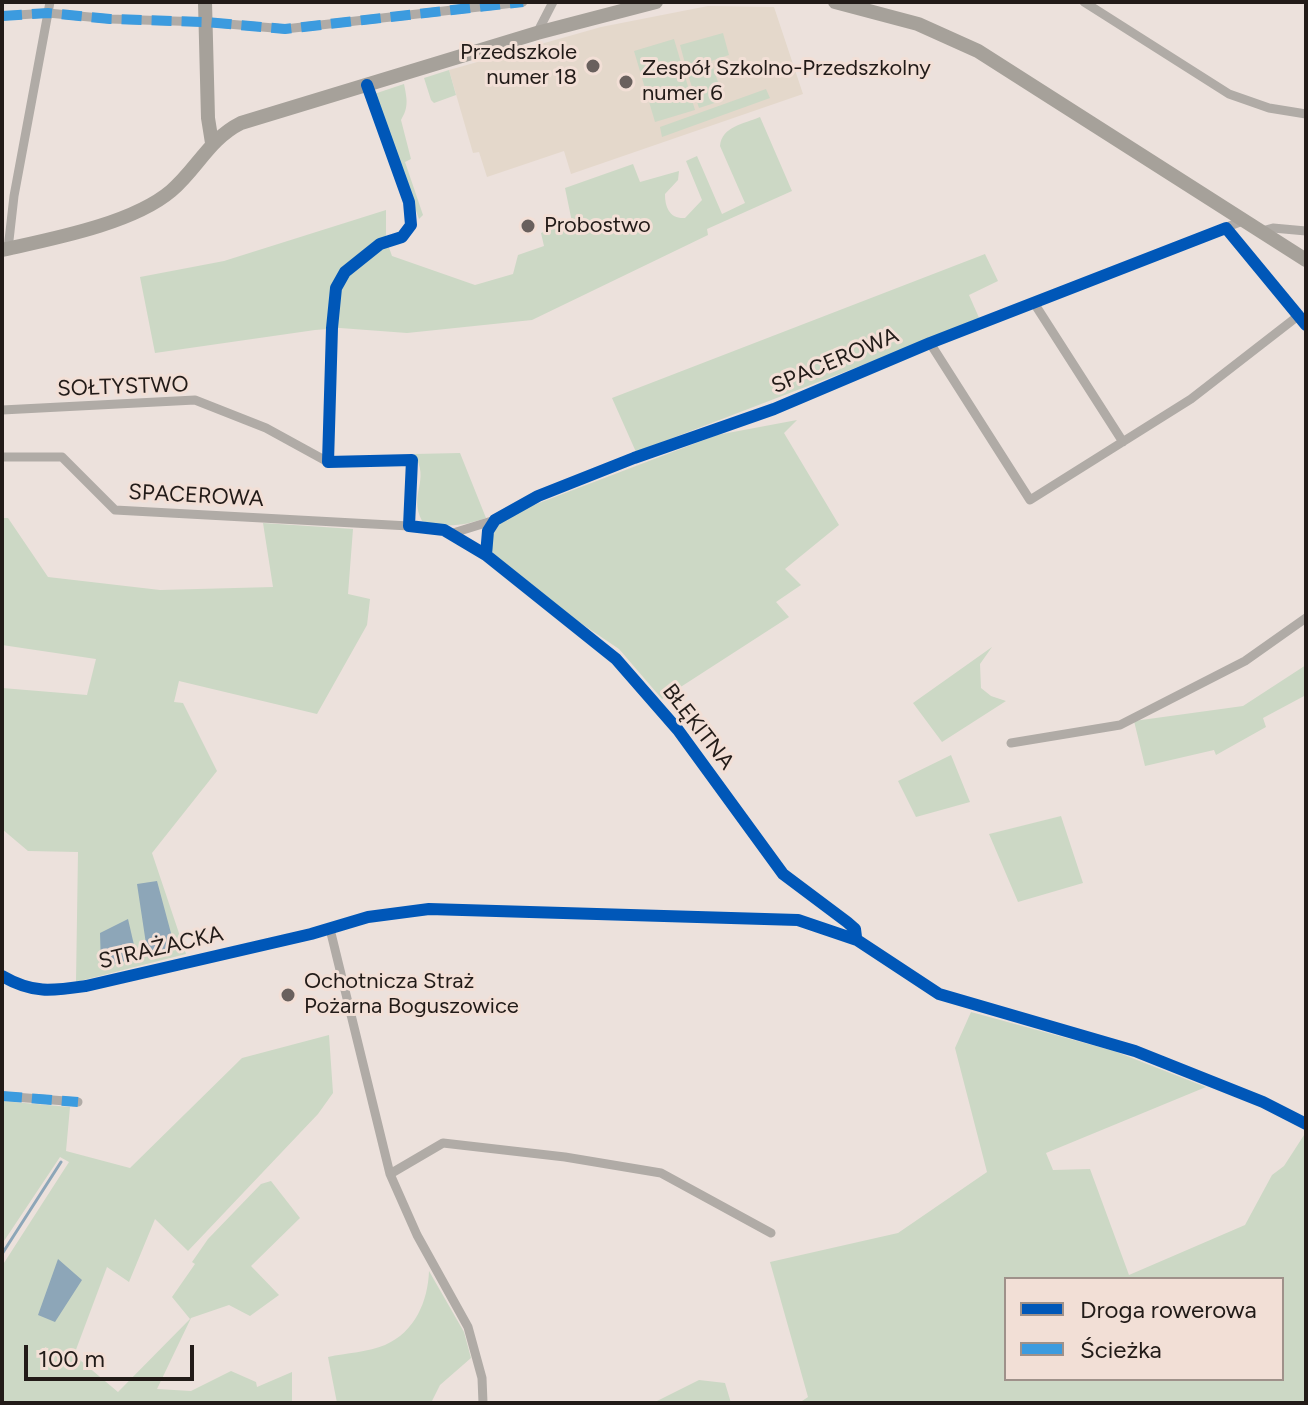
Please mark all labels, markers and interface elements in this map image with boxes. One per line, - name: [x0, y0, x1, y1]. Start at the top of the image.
- place label: Przedszkole numer 18: [460, 40, 577, 92]
- place label: Zespół Szkolno-Przedszkolny numer 6: [642, 56, 931, 108]
- marker: Przedszkole numer 18: [584, 57, 602, 75]
- marker: Zespół Szkolno-Przedszkolny numer 6: [617, 73, 635, 91]
- place label: Probostwo: [544, 213, 651, 239]
- marker: Probostwo: [519, 217, 537, 235]
- street label: SPACEROWA: [767, 322, 903, 400]
- street label: SOŁTYSTWO: [57, 372, 189, 402]
- street label: SPACEROWA: [128, 479, 264, 513]
- street label: BŁĘKITNA: [656, 679, 740, 775]
- street label: STRAŻACKA: [96, 921, 226, 975]
- place label: Ochotnicza Straż Pożarna Boguszowice: [304, 969, 519, 1020]
- marker: Ochotnicza Straż Pożarna Boguszowice: [279, 986, 297, 1004]
- legend: [1004, 1277, 1284, 1381]
- text: Droga rowerowa: [1080, 1295, 1257, 1324]
- scale bar: [28, 1329, 198, 1379]
- text: Ścieżka: [1080, 1335, 1162, 1364]
- text: 100 m: [38, 1344, 105, 1373]

